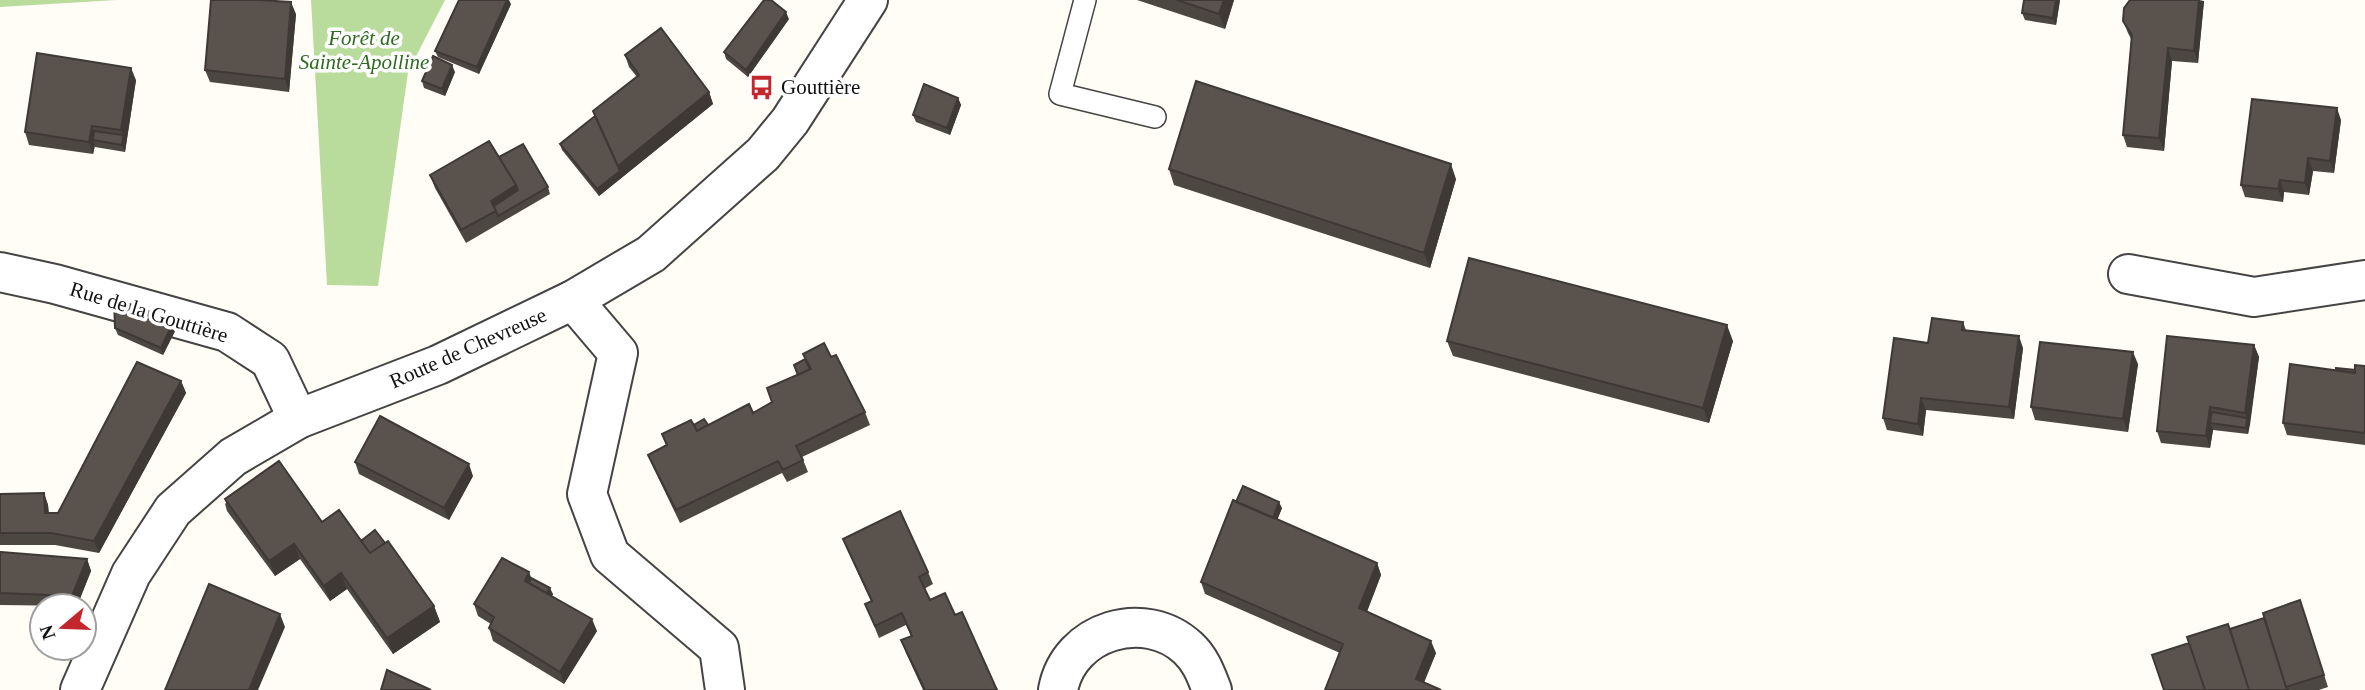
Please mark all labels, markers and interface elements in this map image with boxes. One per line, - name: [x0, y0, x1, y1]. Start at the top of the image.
- park label: Forêt de Sainte-Apolline: [299, 26, 429, 74]
- bus stop icon: Gouttière: [747, 73, 775, 101]
- place label: Gouttière: [781, 75, 860, 99]
- street label: Rue de la Gouttière: [67, 277, 231, 347]
- street label: Route de Chevreuse: [386, 303, 550, 393]
- north arrow: [28, 592, 98, 662]
- text: N: [35, 622, 60, 642]

